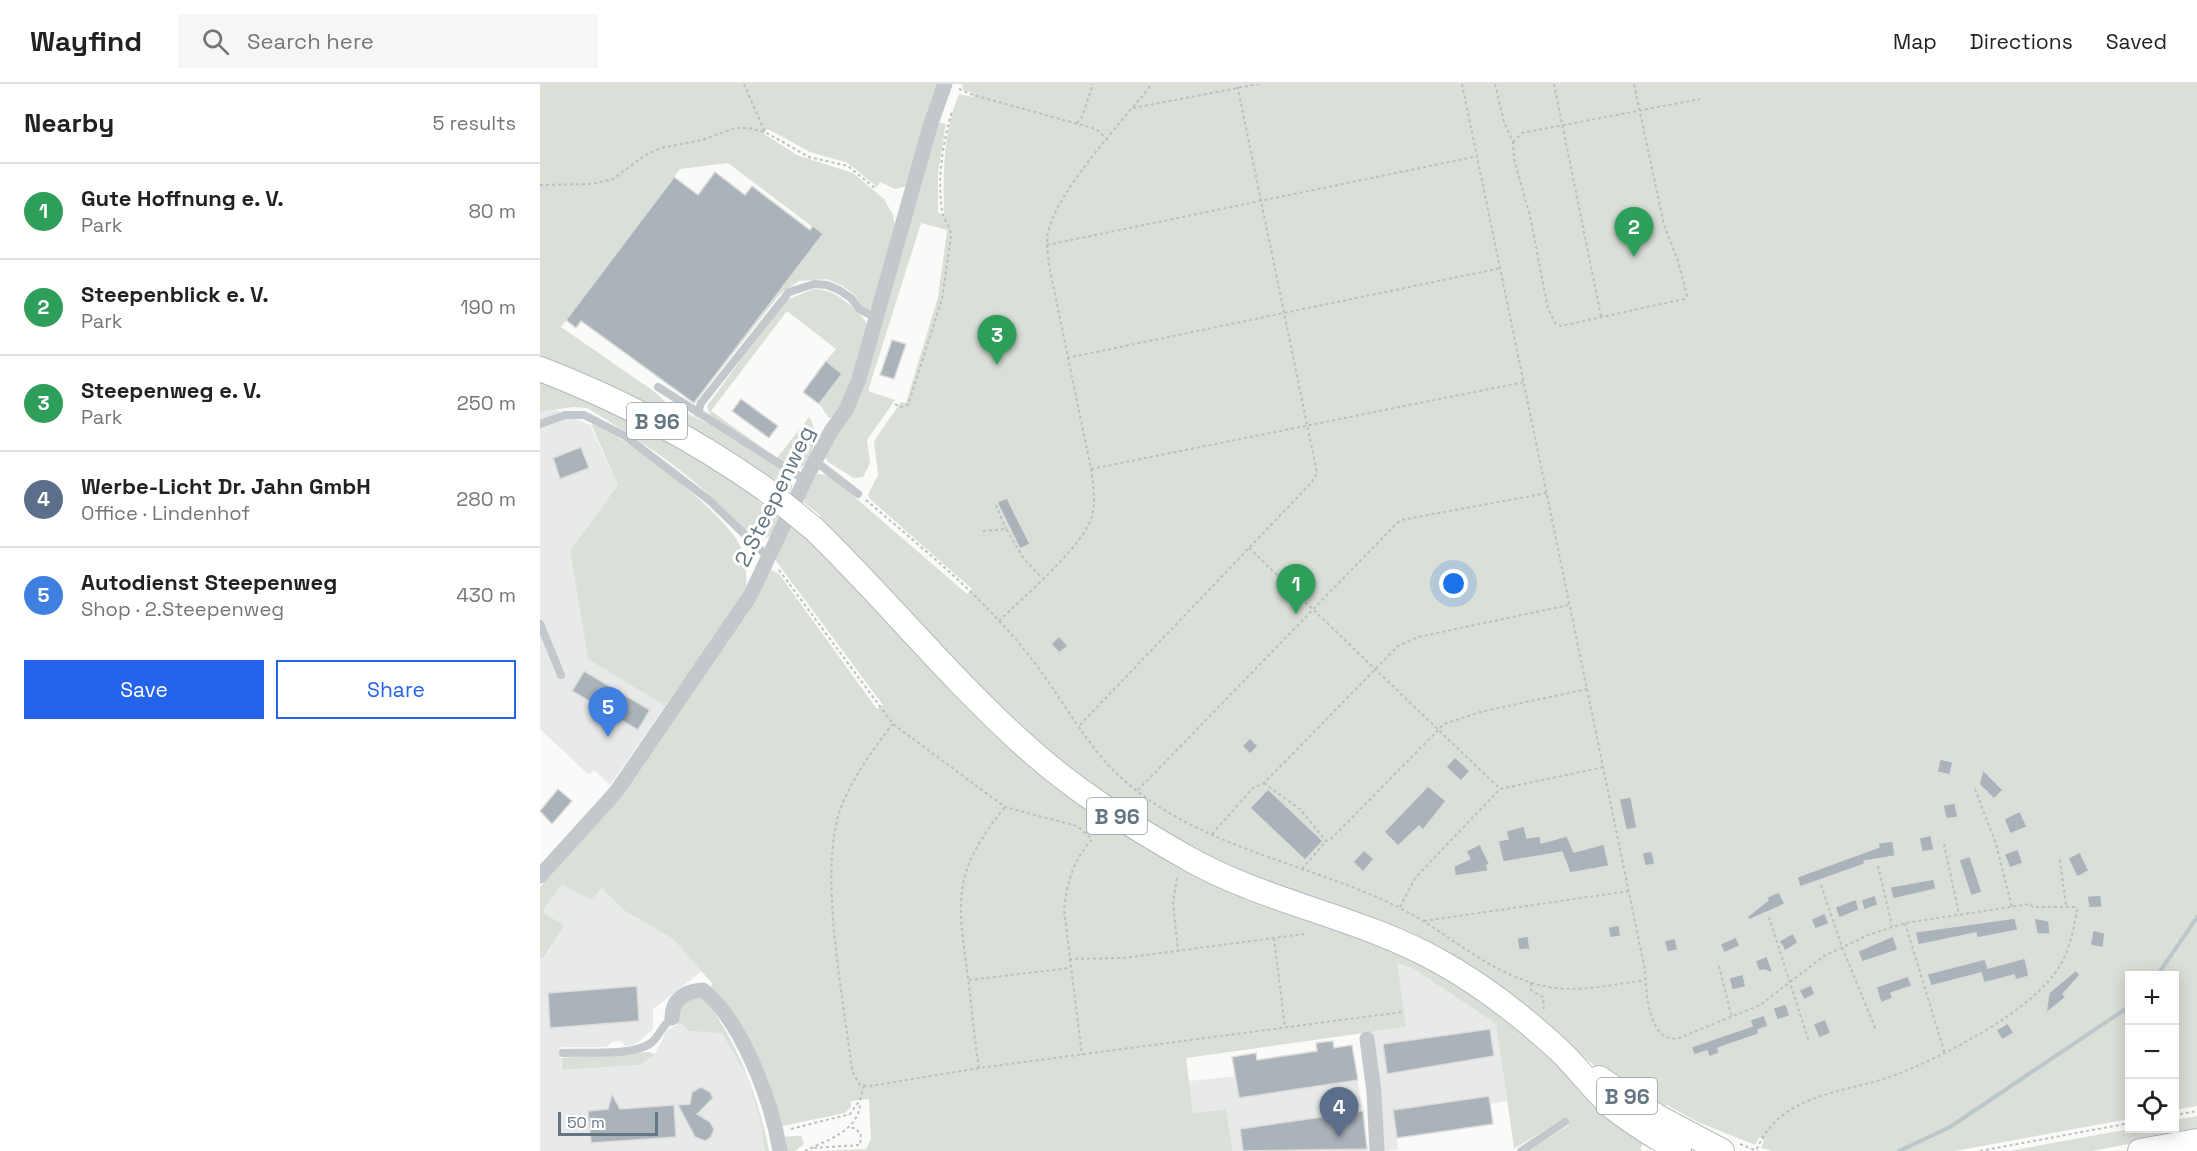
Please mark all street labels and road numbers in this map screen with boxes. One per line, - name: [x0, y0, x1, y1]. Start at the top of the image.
- road number: B 96: [627, 403, 687, 439]
- street label: 2.Steepenweg: [728, 421, 820, 571]
- road number: B 96: [1087, 798, 1147, 834]
- road number: B 96: [1597, 1078, 1657, 1114]

